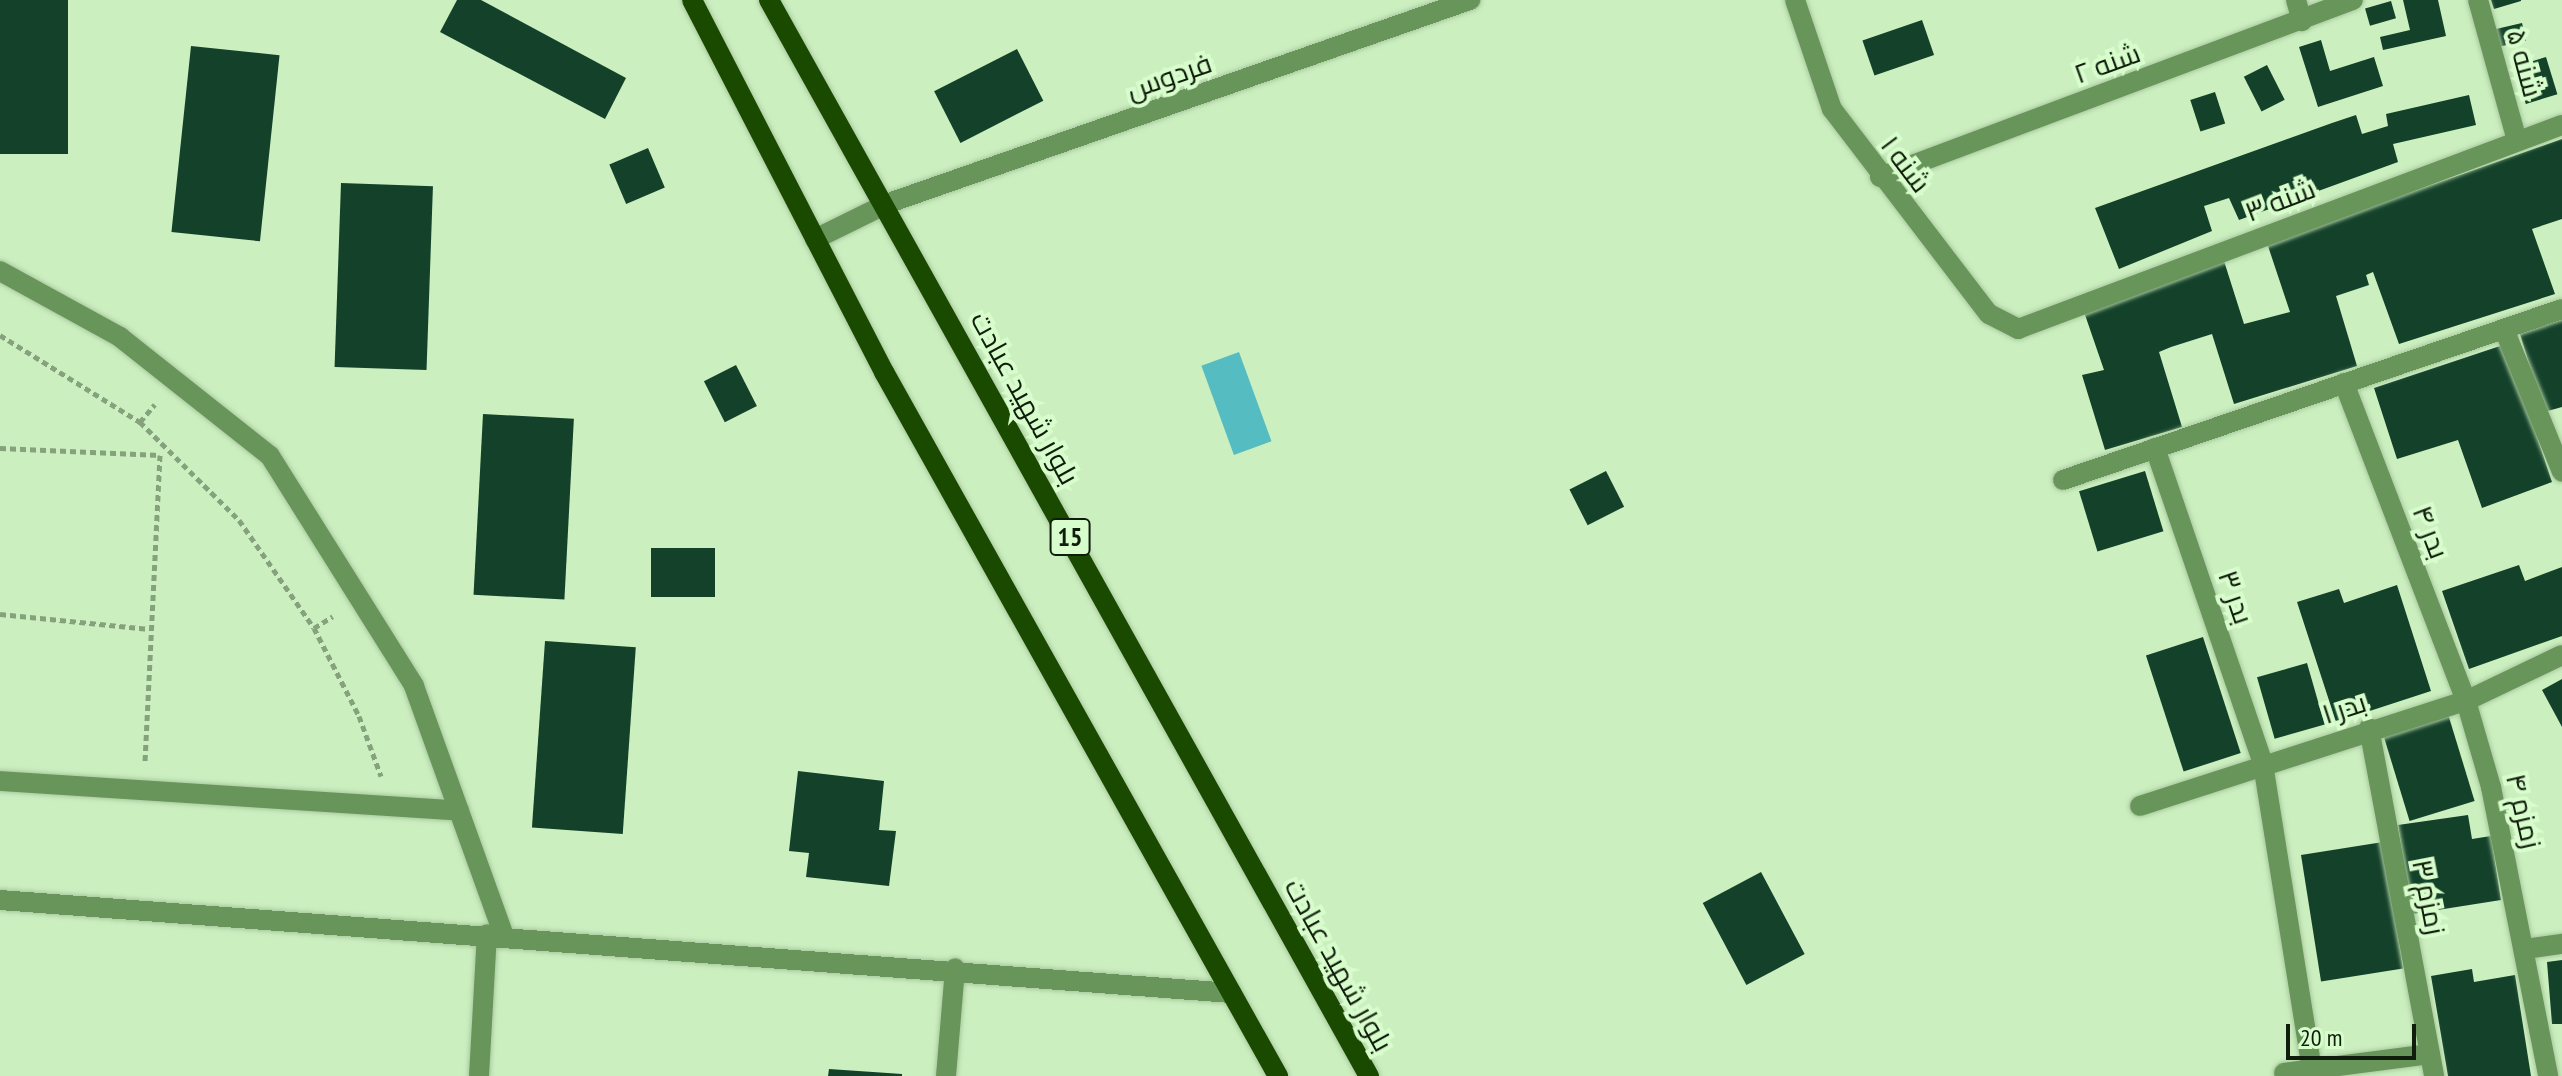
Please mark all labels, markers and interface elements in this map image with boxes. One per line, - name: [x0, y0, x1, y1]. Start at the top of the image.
- street label: شنه ۵: [2500, 25, 2550, 101]
- street label: شنه ۲: [2069, 36, 2145, 90]
- street label: فردوس: [1122, 46, 1216, 106]
- street label: شنه ۱: [1874, 129, 1938, 199]
- street label: شنه ۳: [2240, 171, 2320, 229]
- street label: بلوار شهید عبادت: [964, 306, 1086, 490]
- street label: بدر ۴: [2406, 501, 2456, 563]
- road number: 15: [1048, 515, 1092, 559]
- street label: بدر ۳: [2211, 566, 2261, 628]
- street label: بدر ۱: [2318, 685, 2370, 731]
- street label: زمزم ۴: [2499, 770, 2549, 852]
- street label: زمزم ۳: [2405, 856, 2453, 938]
- street label: بلوار شهید عبادت: [1278, 873, 1400, 1057]
- scale bar: [2290, 1008, 2420, 1058]
- text: 20 m: [2300, 1022, 2342, 1053]

